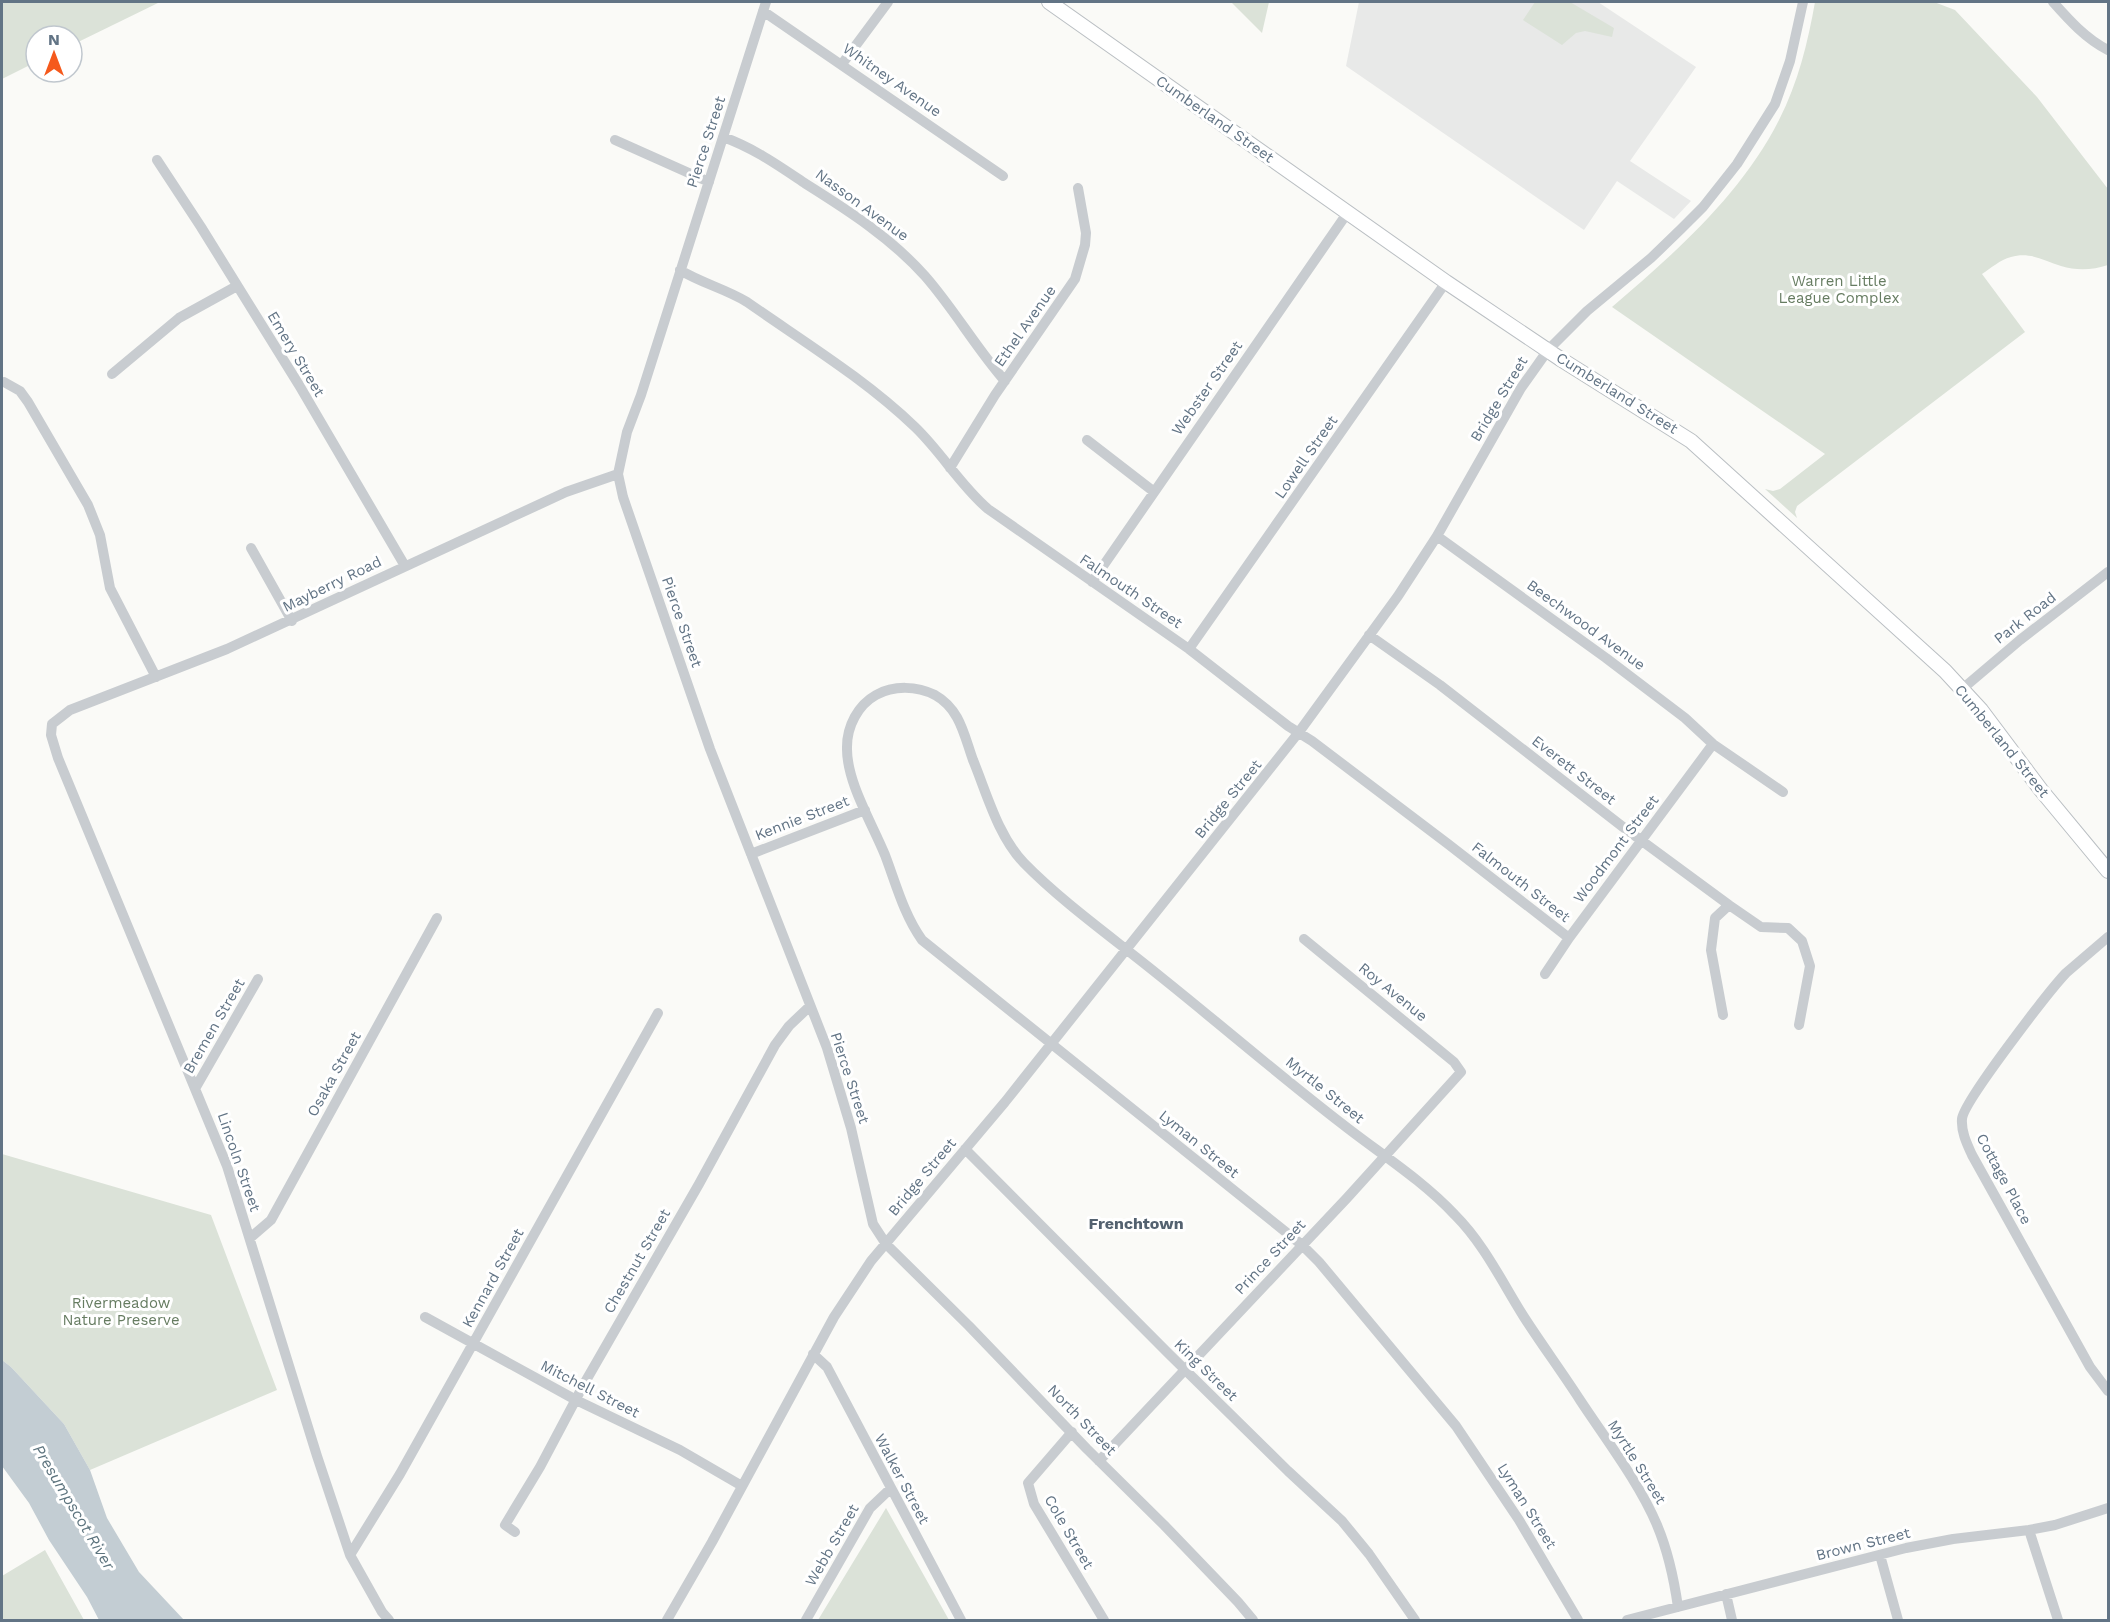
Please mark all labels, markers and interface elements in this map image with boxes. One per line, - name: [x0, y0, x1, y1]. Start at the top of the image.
- north arrow: [24, 24, 84, 84]
- text: N: [48, 30, 60, 49]
- street label: Whitney Avenue: [839, 39, 945, 121]
- street label: Cumberland Street: [1152, 71, 1278, 167]
- street label: Pierce Street: [683, 93, 729, 190]
- street label: Nasson Avenue: [812, 165, 912, 245]
- park label: Warren Little League Complex: [1779, 272, 1899, 307]
- street label: Ethel Avenue: [990, 282, 1060, 370]
- street label: Emery Street: [263, 308, 329, 401]
- street label: Webster Street: [1168, 337, 1247, 439]
- street label: Cumberland Street: [1553, 348, 1682, 438]
- street label: Bridge Street: [1467, 353, 1532, 445]
- street label: Lowell Street: [1271, 411, 1342, 502]
- street label: Falmouth Street: [1076, 550, 1186, 632]
- street label: Mayberry Road: [280, 552, 384, 616]
- street label: Pierce Street: [658, 574, 706, 671]
- street label: Beechwood Avenue: [1523, 576, 1649, 674]
- street label: Park Road: [1990, 588, 2060, 648]
- street label: Cumberland Street: [1951, 681, 2054, 802]
- street label: Everett Street: [1528, 732, 1620, 809]
- street label: Bridge Street: [1191, 755, 1266, 842]
- street label: Woodmont Street: [1570, 791, 1663, 906]
- street label: Kennie Street: [752, 792, 852, 844]
- street label: Falmouth Street: [1468, 838, 1574, 926]
- street label: Roy Avenue: [1355, 959, 1431, 1025]
- street label: Bremen Street: [179, 975, 249, 1077]
- street label: Osaka Street: [303, 1028, 365, 1120]
- street label: Pierce Street: [827, 1030, 873, 1127]
- street label: Myrtle Street: [1282, 1053, 1369, 1128]
- street label: Lyman Street: [1155, 1106, 1243, 1182]
- street label: Lincoln Street: [214, 1110, 265, 1215]
- street label: Cottage Place: [1973, 1130, 2035, 1228]
- street label: Bridge Street: [884, 1134, 960, 1220]
- street label: Chestnut Street: [600, 1205, 675, 1316]
- district label: Frenchtown: [1088, 1214, 1184, 1233]
- street label: Prince Street: [1231, 1215, 1310, 1298]
- street label: Kennard Street: [458, 1225, 528, 1331]
- park label: Rivermeadow Nature Preserve: [62, 1294, 180, 1329]
- street label: King Street: [1170, 1335, 1242, 1405]
- street label: Mitchell Street: [538, 1356, 643, 1422]
- street label: North Street: [1044, 1381, 1121, 1460]
- street label: Myrtle Street: [1604, 1417, 1670, 1508]
- street label: Walker Street: [871, 1431, 934, 1528]
- water label: Presumpscot River: [29, 1441, 119, 1574]
- street label: Lyman Street: [1493, 1460, 1561, 1553]
- street label: Cole Street: [1041, 1492, 1098, 1573]
- street label: Webb Street: [801, 1500, 863, 1589]
- street label: Brown Street: [1814, 1523, 1913, 1564]

